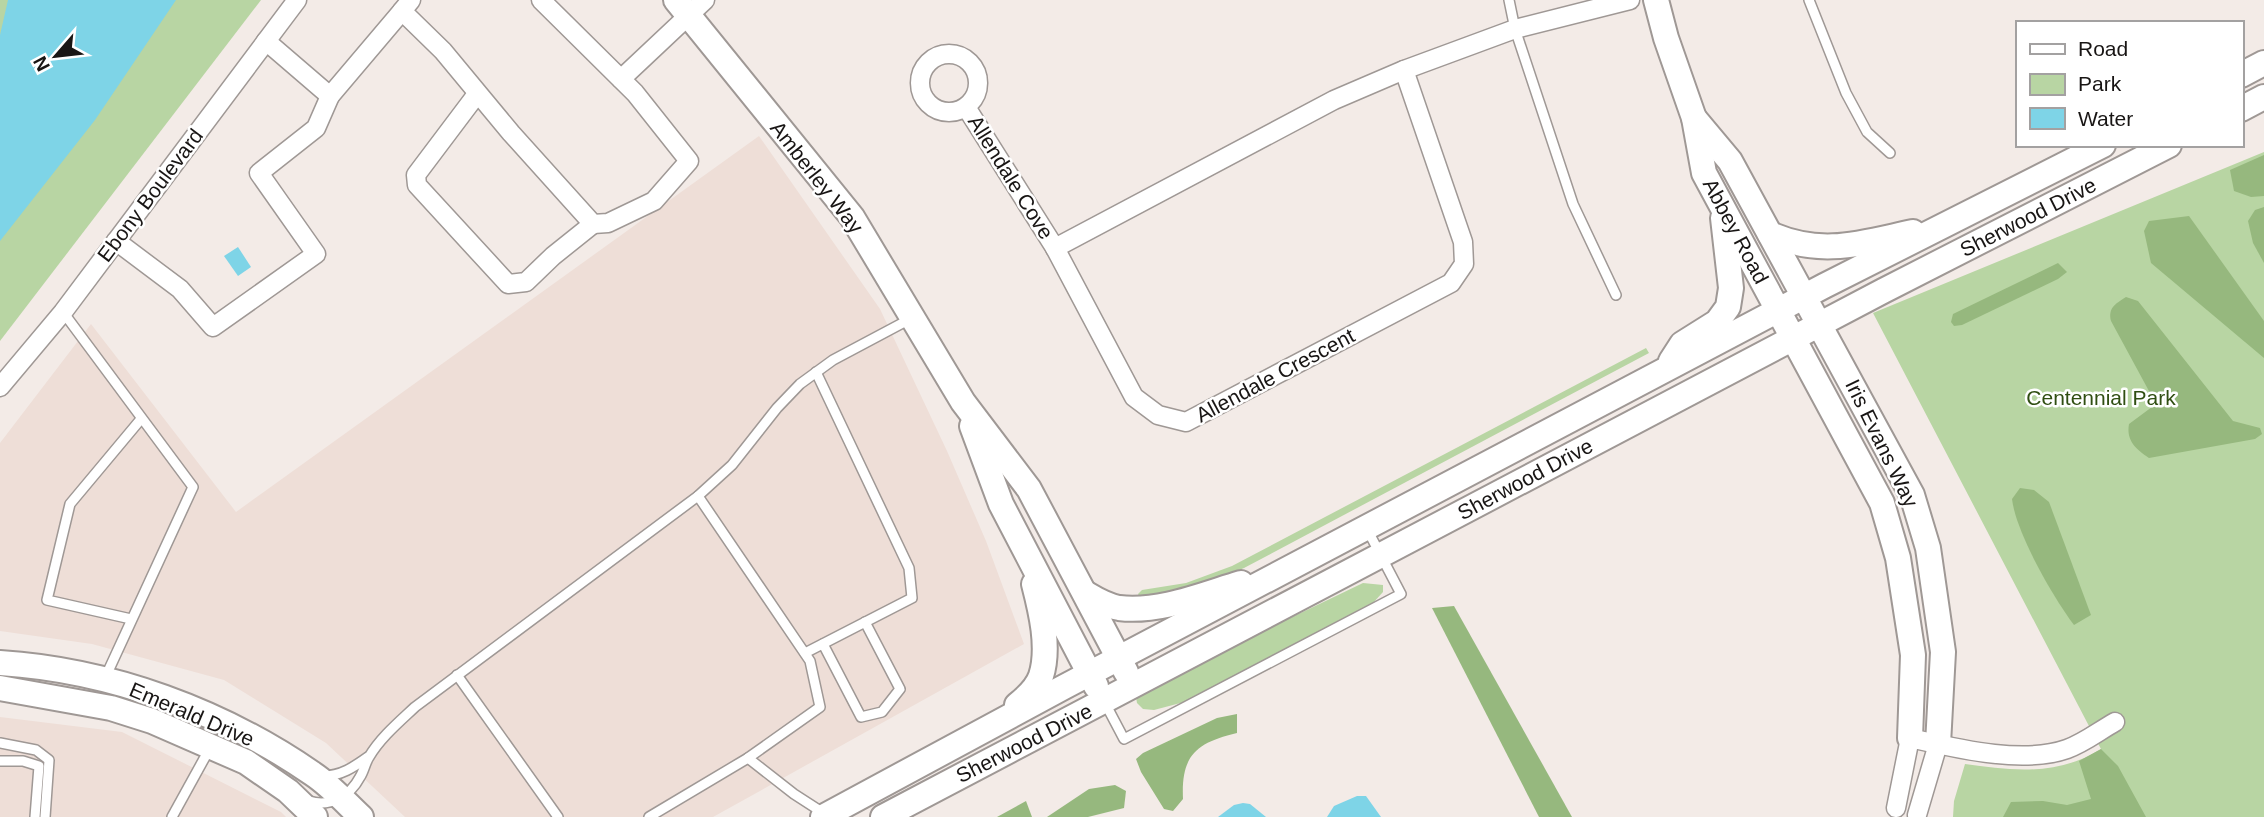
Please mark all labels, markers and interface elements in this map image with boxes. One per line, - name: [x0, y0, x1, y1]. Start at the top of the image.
- north arrow: [21, 21, 91, 91]
- legend: [2016, 21, 2243, 147]
- text: Road: [2078, 37, 2128, 60]
- text: N: [29, 53, 54, 75]
- text: Park: [2078, 72, 2122, 95]
- text: Water: [2078, 107, 2133, 130]
- street label: Allendale Cove: [964, 111, 1058, 243]
- street label: Amberley Way: [766, 116, 868, 238]
- street label: Ebony Boulevard: [93, 124, 207, 266]
- street label: Sherwood Drive: [1956, 173, 2100, 261]
- street label: Abbey Road: [1699, 175, 1773, 287]
- street label: Allendale Crescent: [1192, 323, 1358, 427]
- street label: Iris Evans Way: [1841, 375, 1923, 511]
- park label: Centennial Park: [2026, 386, 2176, 409]
- street label: Sherwood Drive: [1454, 434, 1596, 524]
- street label: Emerald Drive: [126, 677, 258, 751]
- street label: Sherwood Drive: [952, 699, 1096, 787]

